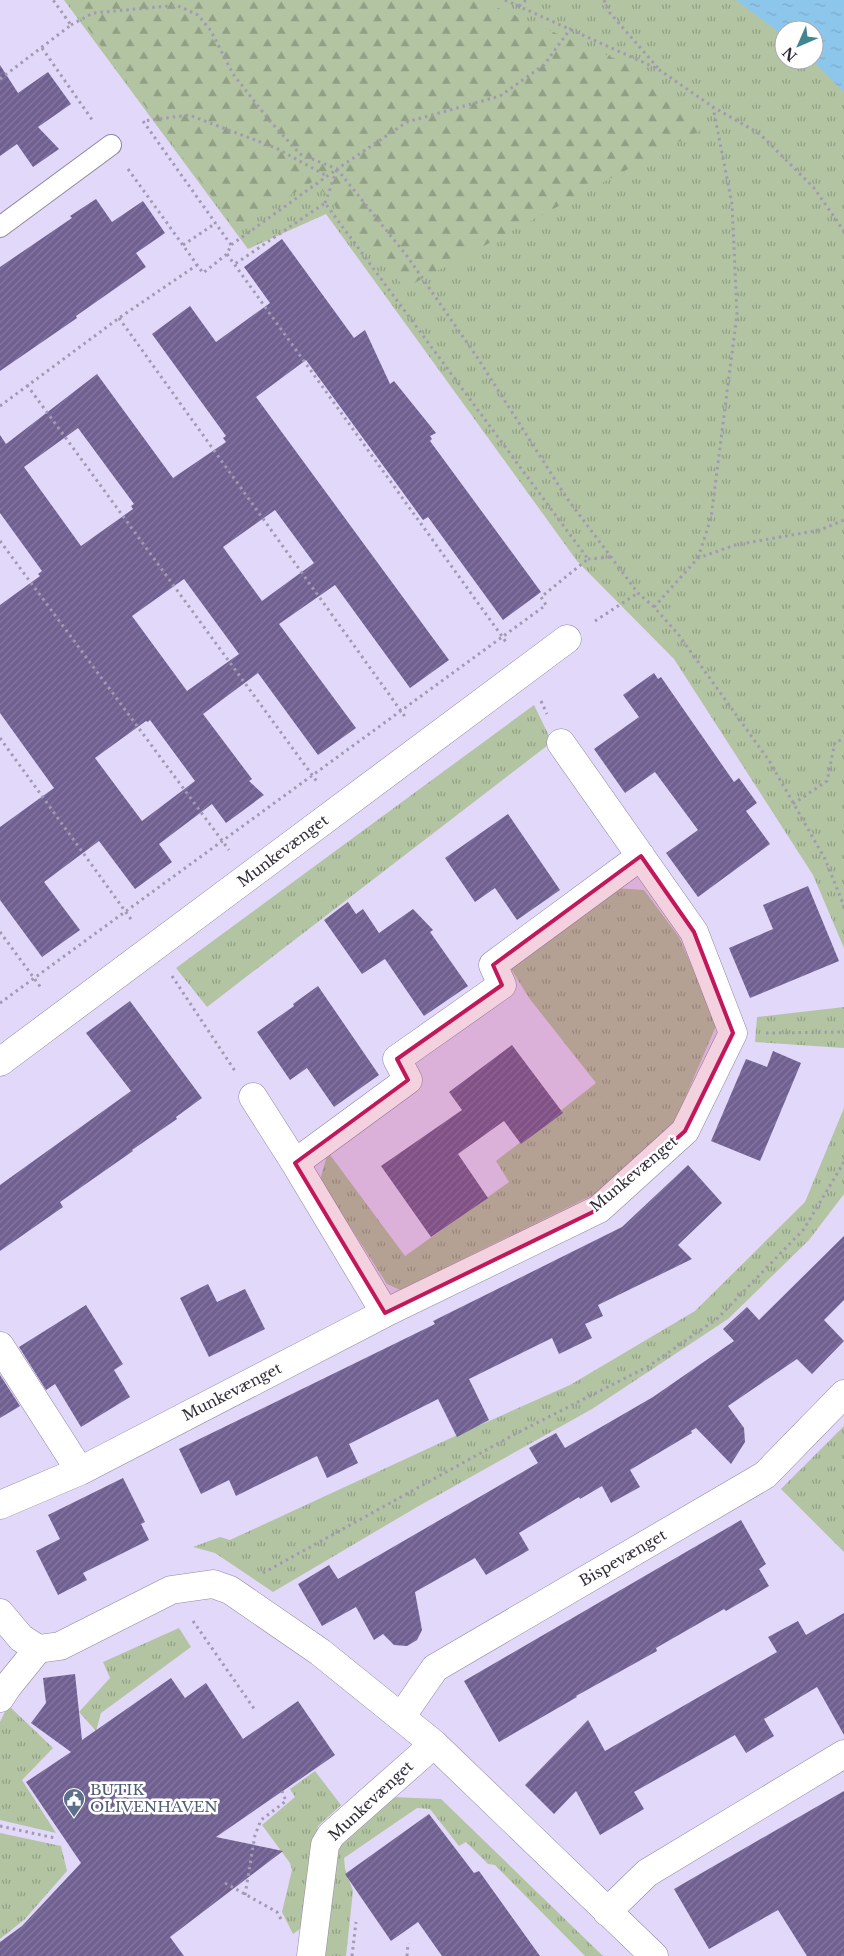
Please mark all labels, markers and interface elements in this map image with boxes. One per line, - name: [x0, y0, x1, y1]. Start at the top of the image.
- north arrow: [774, 20, 824, 70]
- text: N: [779, 43, 801, 65]
- street label: Munkevænget: [234, 810, 332, 891]
- street label: Munkevænget: [586, 1131, 682, 1216]
- street label: Munkevænget: [179, 1358, 285, 1425]
- street label: Bispevænget: [576, 1525, 670, 1590]
- street label: Munkevænget: [324, 1756, 417, 1845]
- place label: BUTIK OLIVENHAVEN: [90, 1780, 218, 1816]
- public building icon: BUTIK OLIVENHAVEN: [62, 1787, 86, 1818]

